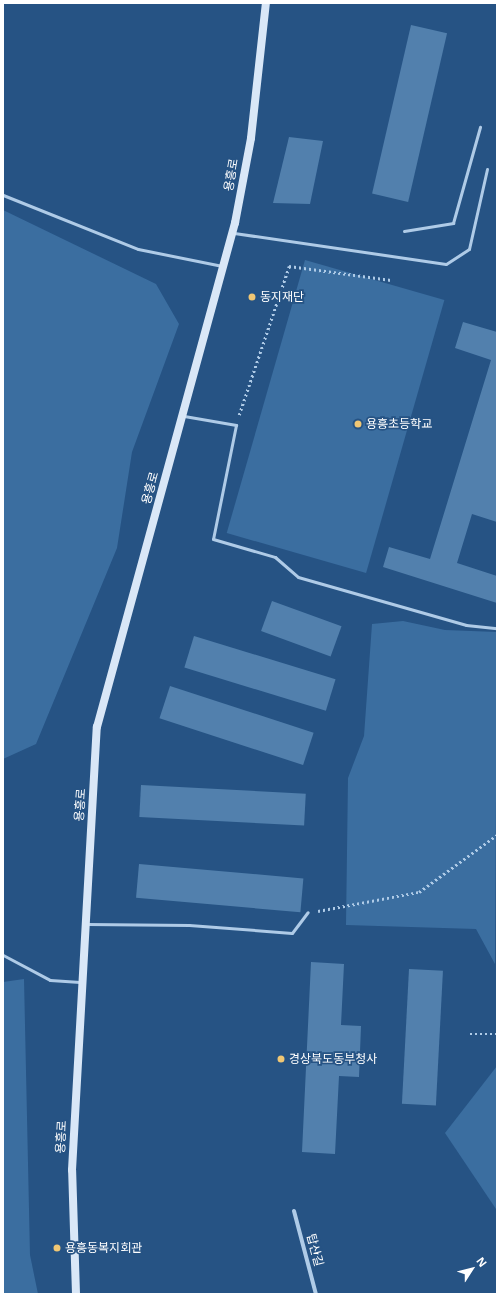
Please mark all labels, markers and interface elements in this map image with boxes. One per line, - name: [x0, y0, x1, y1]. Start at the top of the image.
- street label: 용흥로: [221, 157, 241, 193]
- place label: 동지재단: [260, 290, 304, 304]
- marker: 동지재단: [247, 292, 257, 302]
- place label: 용흥초등학교: [366, 417, 432, 431]
- marker: 용흥초등학교: [353, 419, 363, 429]
- street label: 용흥로: [139, 470, 161, 506]
- street label: 용흥로: [72, 788, 88, 822]
- place label: 경상북도동부청사: [289, 1052, 377, 1066]
- marker: 경상북도동부청사: [276, 1054, 286, 1064]
- street label: 용흥로: [53, 1120, 69, 1154]
- street label: 탑산길: [304, 1232, 326, 1268]
- place label: 용흥동복지회관: [65, 1241, 142, 1255]
- marker: 용흥동복지회관: [52, 1243, 62, 1253]
- north arrow: [452, 1249, 492, 1289]
- text: N: [473, 1254, 491, 1270]

